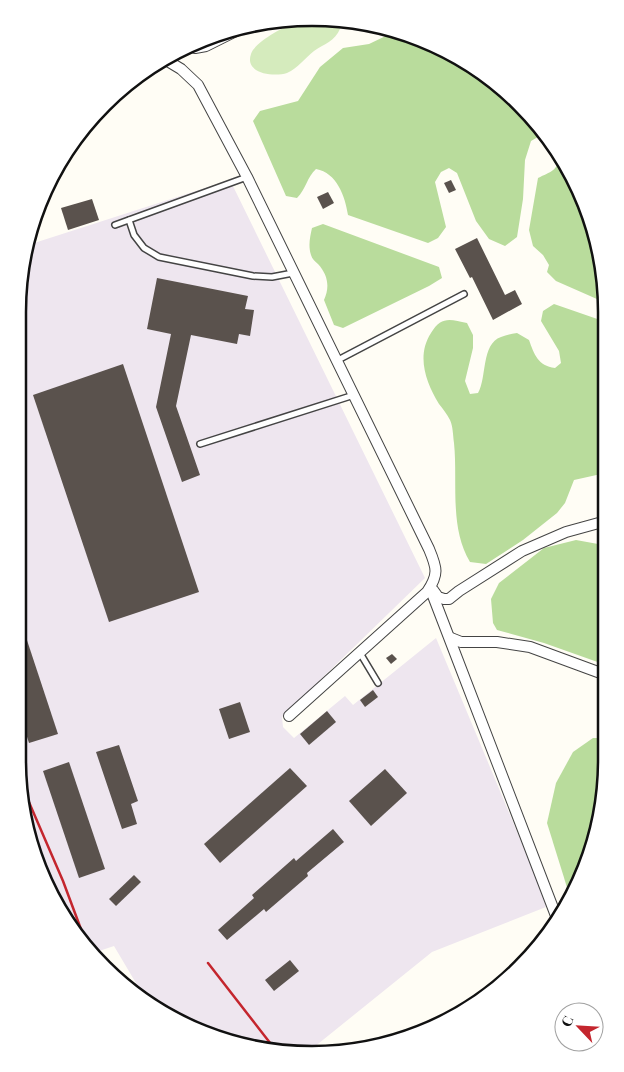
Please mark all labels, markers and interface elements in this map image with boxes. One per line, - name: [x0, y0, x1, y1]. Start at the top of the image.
- north arrow: [554, 1002, 604, 1052]
- text: С: [556, 1013, 578, 1030]

